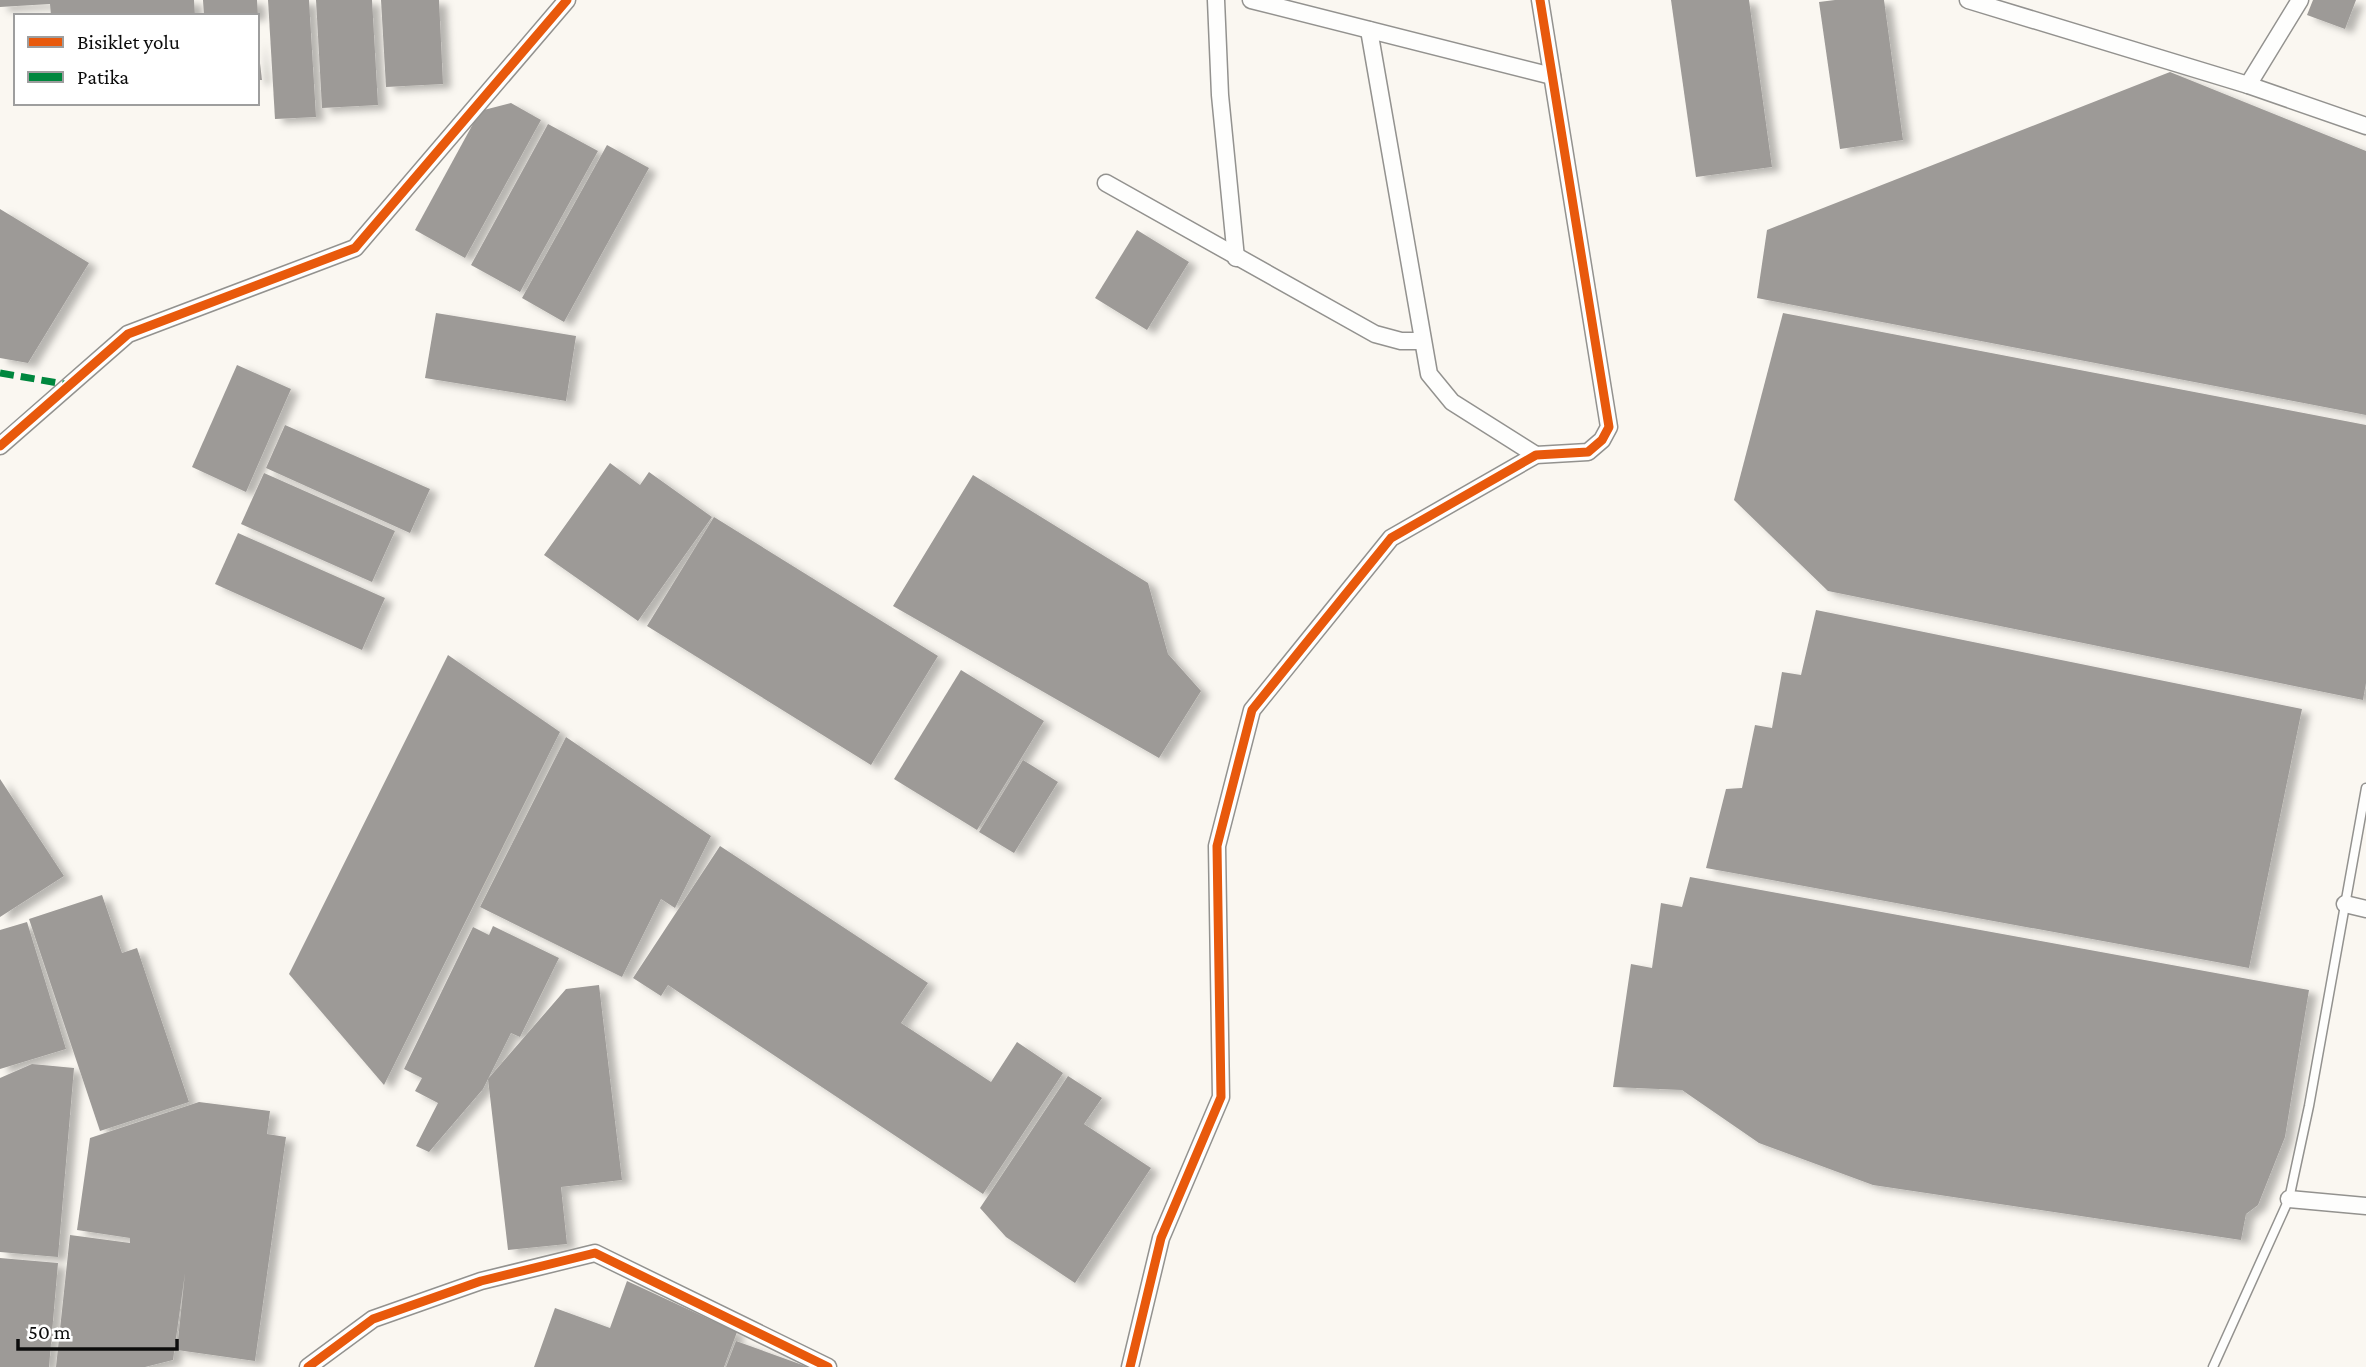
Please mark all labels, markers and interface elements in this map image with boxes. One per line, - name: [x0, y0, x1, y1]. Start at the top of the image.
- legend: [14, 14, 259, 105]
- text: Bisiklet yolu: [77, 30, 180, 54]
- text: Patika: [77, 65, 129, 89]
- scale bar: [18, 1308, 177, 1352]
- text: 50 m: [28, 1320, 71, 1344]

